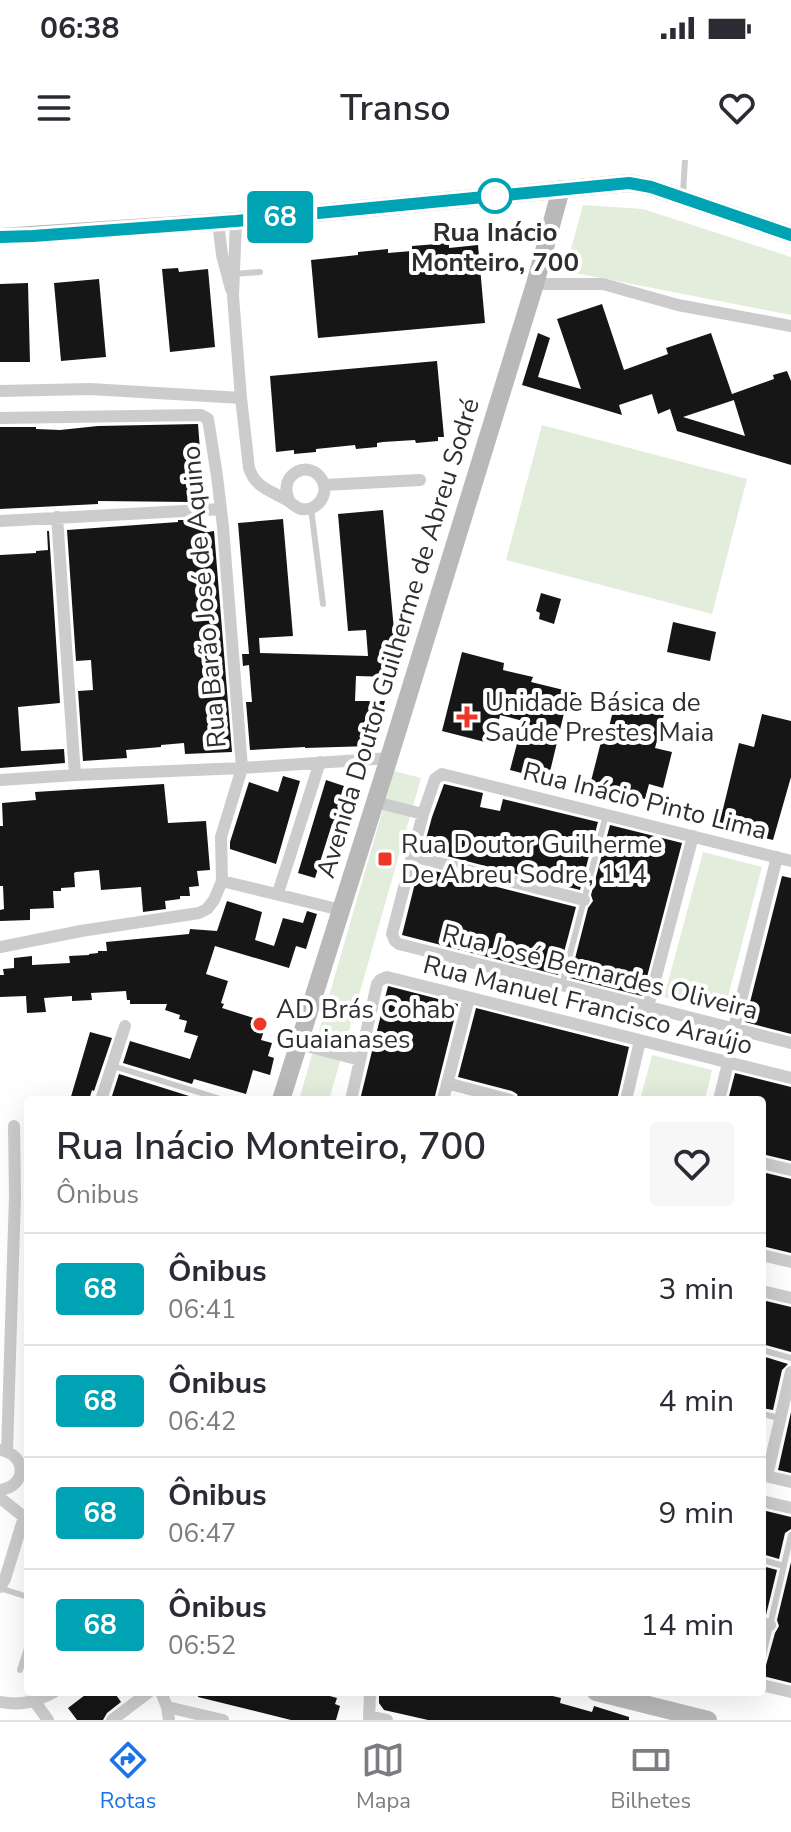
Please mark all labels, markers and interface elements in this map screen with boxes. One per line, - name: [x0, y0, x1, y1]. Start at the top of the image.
- text: 06:38: [40, 8, 119, 49]
- text: Transo: [340, 84, 451, 133]
- icon: menu: [32, 86, 76, 130]
- icon: heart: [715, 86, 759, 130]
- marker: Rua Inácio Monteiro, 700: [478, 179, 512, 213]
- line badge: 68: [244, 191, 316, 243]
- text: 68: [263, 198, 297, 236]
- place label: Rua Inácio Monteiro, 700: [411, 215, 579, 280]
- street label: Avenida Doutor Guilherme de Abreu Sodré: [308, 394, 488, 882]
- street label: Rua Barão José de Aquino: [173, 444, 235, 750]
- place label: Unidade Básica de Saúde Prestes Maia: [485, 685, 714, 750]
- marker: Unidade Básica de Saúde Prestes Maia: [456, 706, 478, 728]
- street label: Rua Inácio Pinto Lima: [519, 754, 771, 848]
- place label: Rua Doutor Guilherme De Abreu Sodre, 114: [401, 827, 662, 892]
- marker: Rua Doutor Guilherme De Abreu Sodre, 114: [376, 850, 394, 868]
- street label: Rua José Bernardes Oliveira: [438, 916, 762, 1028]
- street label: Rua Manuel Francisco Araújo: [420, 947, 756, 1063]
- place label: AD Brás Cohab Guaianases: [276, 992, 455, 1057]
- marker: AD Brás Cohab Guaianases: [251, 1015, 269, 1033]
- text: Rua Inácio Monteiro, 700: [56, 1121, 486, 1172]
- button: heart: [650, 1122, 734, 1206]
- text: Ônibus: [56, 1177, 139, 1212]
- text: Ônibus: [168, 1251, 267, 1292]
- text: 3 min: [659, 1269, 734, 1310]
- text: 68: [83, 1270, 117, 1308]
- text: 06:41: [168, 1292, 236, 1327]
- text: Ônibus: [168, 1363, 267, 1404]
- text: 4 min: [659, 1381, 734, 1422]
- text: 68: [83, 1382, 117, 1420]
- text: 06:42: [168, 1404, 236, 1439]
- text: Ônibus: [168, 1475, 267, 1516]
- text: 9 min: [659, 1493, 734, 1534]
- text: 68: [83, 1494, 117, 1532]
- text: 06:47: [168, 1516, 236, 1551]
- text: Ônibus: [168, 1587, 267, 1628]
- text: 14 min: [641, 1605, 734, 1646]
- text: 68: [83, 1606, 117, 1644]
- text: 06:52: [168, 1628, 236, 1663]
- tab: Rotas: [100, 1738, 156, 1816]
- tab: Mapa: [356, 1738, 411, 1816]
- tab: Bilhetes: [611, 1738, 691, 1816]

